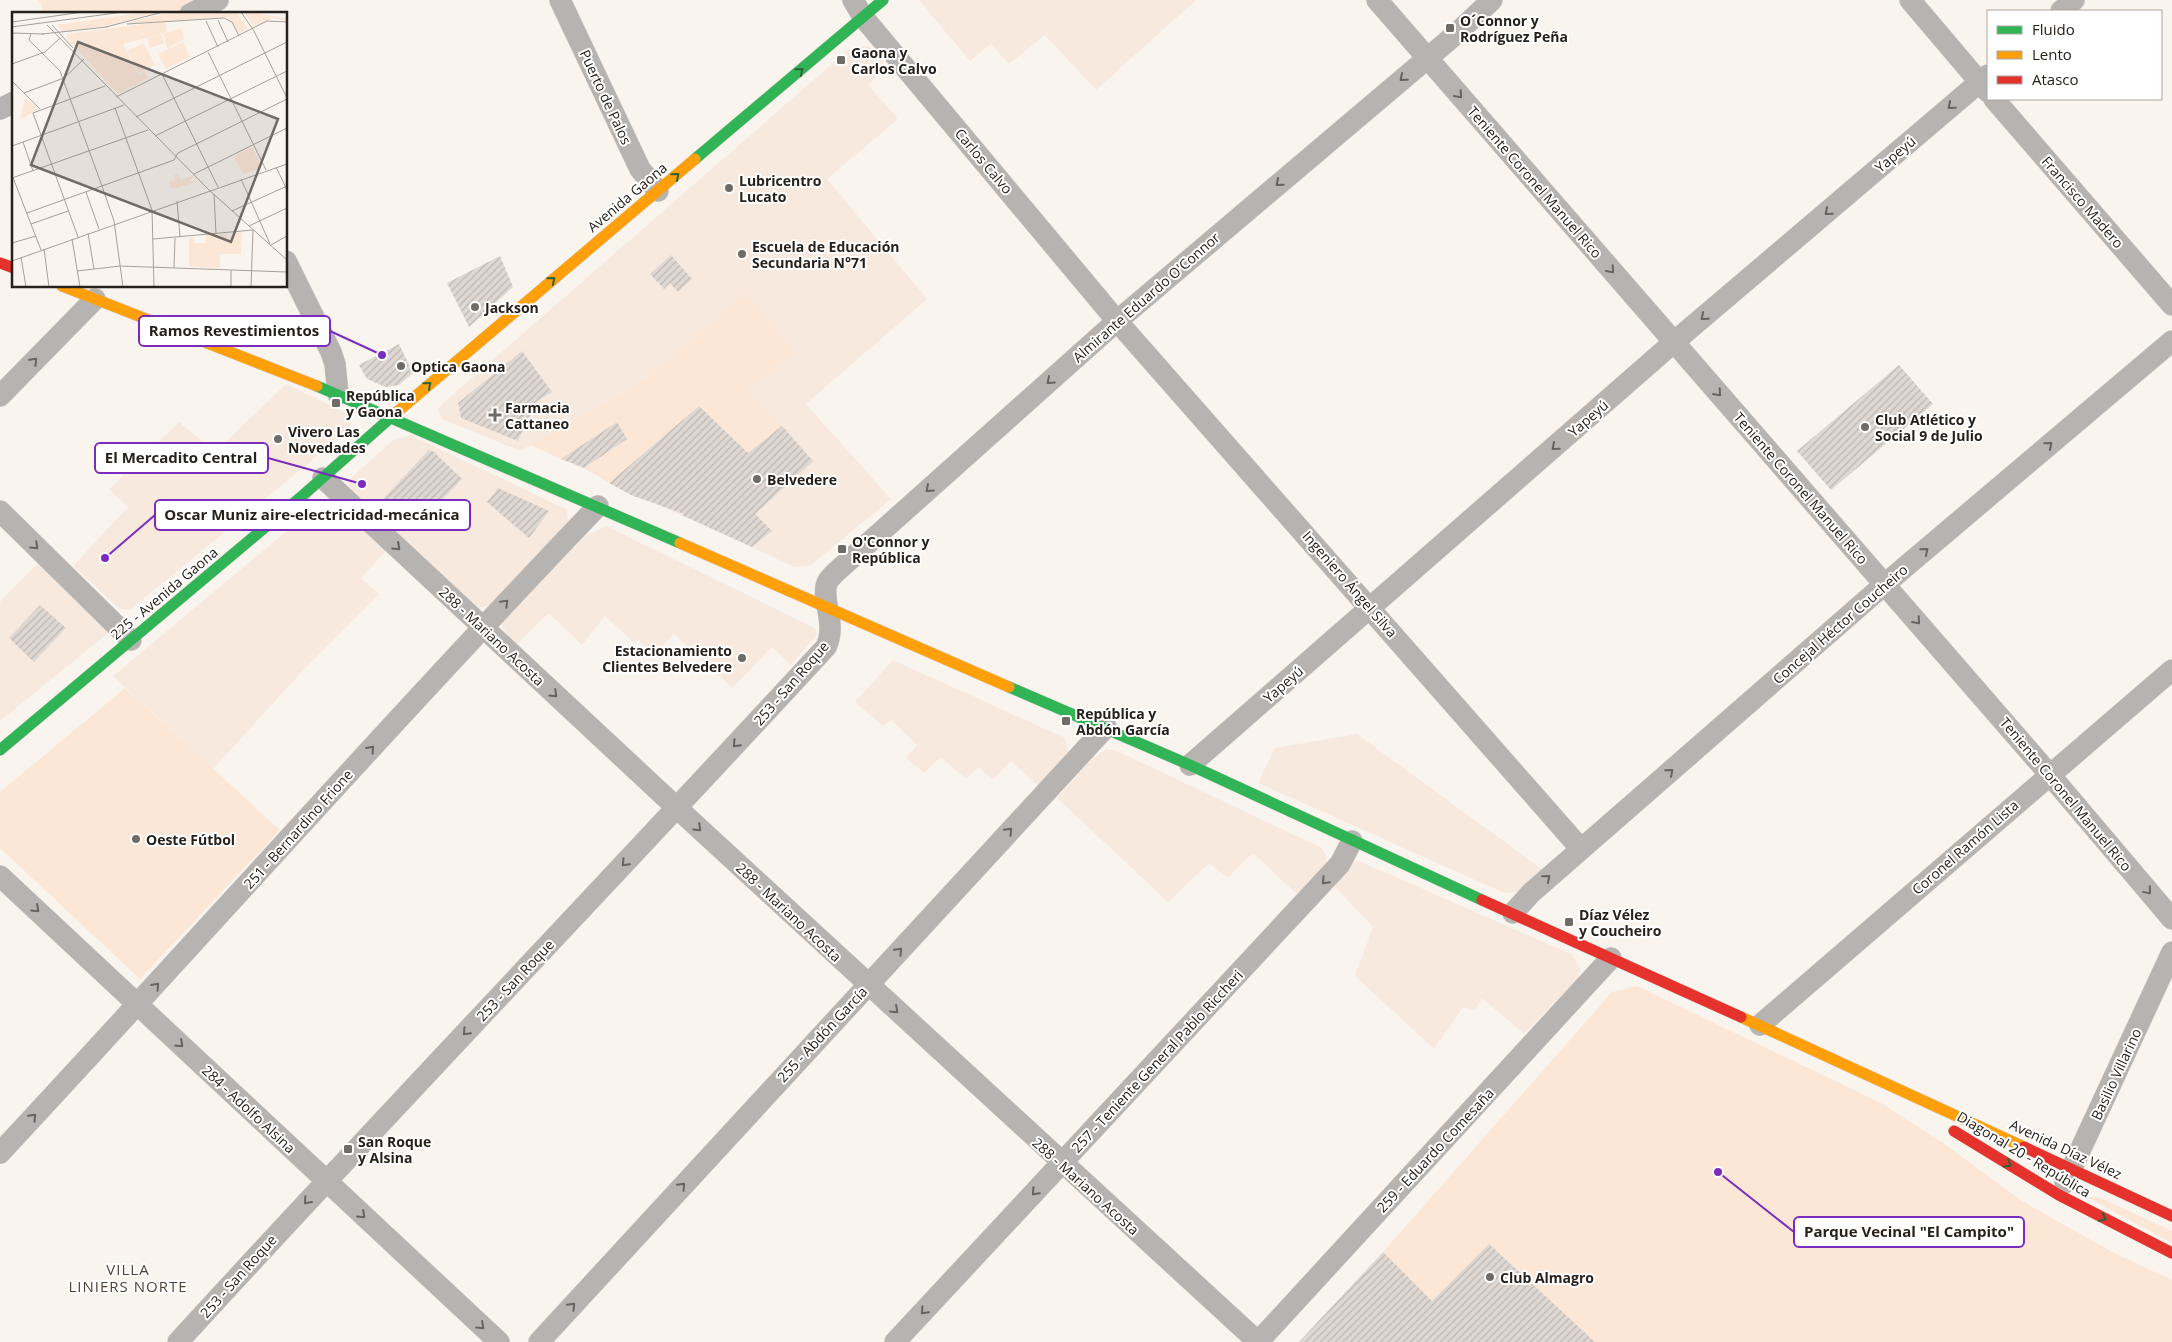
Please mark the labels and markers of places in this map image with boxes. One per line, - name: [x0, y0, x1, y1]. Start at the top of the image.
- place label: O´Connor y Rodríguez Peña: [1460, 11, 1568, 46]
- marker: O´Connor y Rodríguez Peña: [1444, 22, 1456, 34]
- place label: Gaona y Carlos Calvo: [851, 43, 937, 78]
- marker: Gaona y Carlos Calvo: [835, 54, 847, 66]
- place label: Lubricentro Lucato: [739, 171, 822, 206]
- marker: Lubricentro Lucato: [723, 182, 735, 194]
- place label: Escuela de Educación Secundaria N°71: [752, 237, 900, 272]
- marker: Escuela de Educación Secundaria N°71: [736, 248, 748, 260]
- place label: Jackson: [483, 298, 539, 317]
- marker: Jackson: [469, 301, 481, 313]
- callout: Ramos Revestimientos: [139, 316, 330, 346]
- place label: Optica Gaona: [411, 357, 506, 376]
- marker: Optica Gaona: [395, 360, 407, 372]
- place label: República y Gaona: [346, 386, 415, 421]
- marker: República y Gaona: [330, 397, 342, 409]
- place label: Farmacia Cattaneo: [505, 398, 570, 433]
- marker: Farmacia Cattaneo: [489, 409, 501, 421]
- place label: Club Atlético y Social 9 de Julio: [1875, 410, 1983, 445]
- marker: Club Atlético y Social 9 de Julio: [1859, 421, 1871, 433]
- place label: Vivero Las Novedades: [288, 422, 366, 457]
- marker: Vivero Las Novedades: [272, 433, 284, 445]
- callout: El Mercadito Central: [95, 443, 268, 473]
- place label: Belvedere: [767, 470, 837, 489]
- marker: Belvedere: [751, 473, 763, 485]
- callout: Oscar Muniz aire-electricidad-mecánica: [155, 500, 470, 530]
- place label: O'Connor y República: [852, 532, 930, 567]
- marker: O'Connor y República: [836, 543, 848, 555]
- place label: Estacionamiento Clientes Belvedere: [602, 641, 732, 676]
- marker: Estacionamiento Clientes Belvedere: [736, 652, 748, 664]
- place label: República y Abdón García: [1076, 704, 1170, 739]
- marker: República y Abdón García: [1060, 715, 1072, 727]
- place label: Oeste Fútbol: [146, 830, 235, 849]
- marker: Oeste Fútbol: [130, 833, 142, 845]
- place label: Díaz Vélez y Coucheiro: [1579, 905, 1662, 940]
- marker: Díaz Vélez y Coucheiro: [1563, 916, 1575, 928]
- place label: San Roque y Alsina: [358, 1132, 431, 1167]
- marker: San Roque y Alsina: [342, 1143, 354, 1155]
- callout: Parque Vecinal "El Campito": [1794, 1217, 2024, 1247]
- place label: Club Almagro: [1500, 1268, 1594, 1287]
- marker: Club Almagro: [1484, 1271, 1496, 1283]

